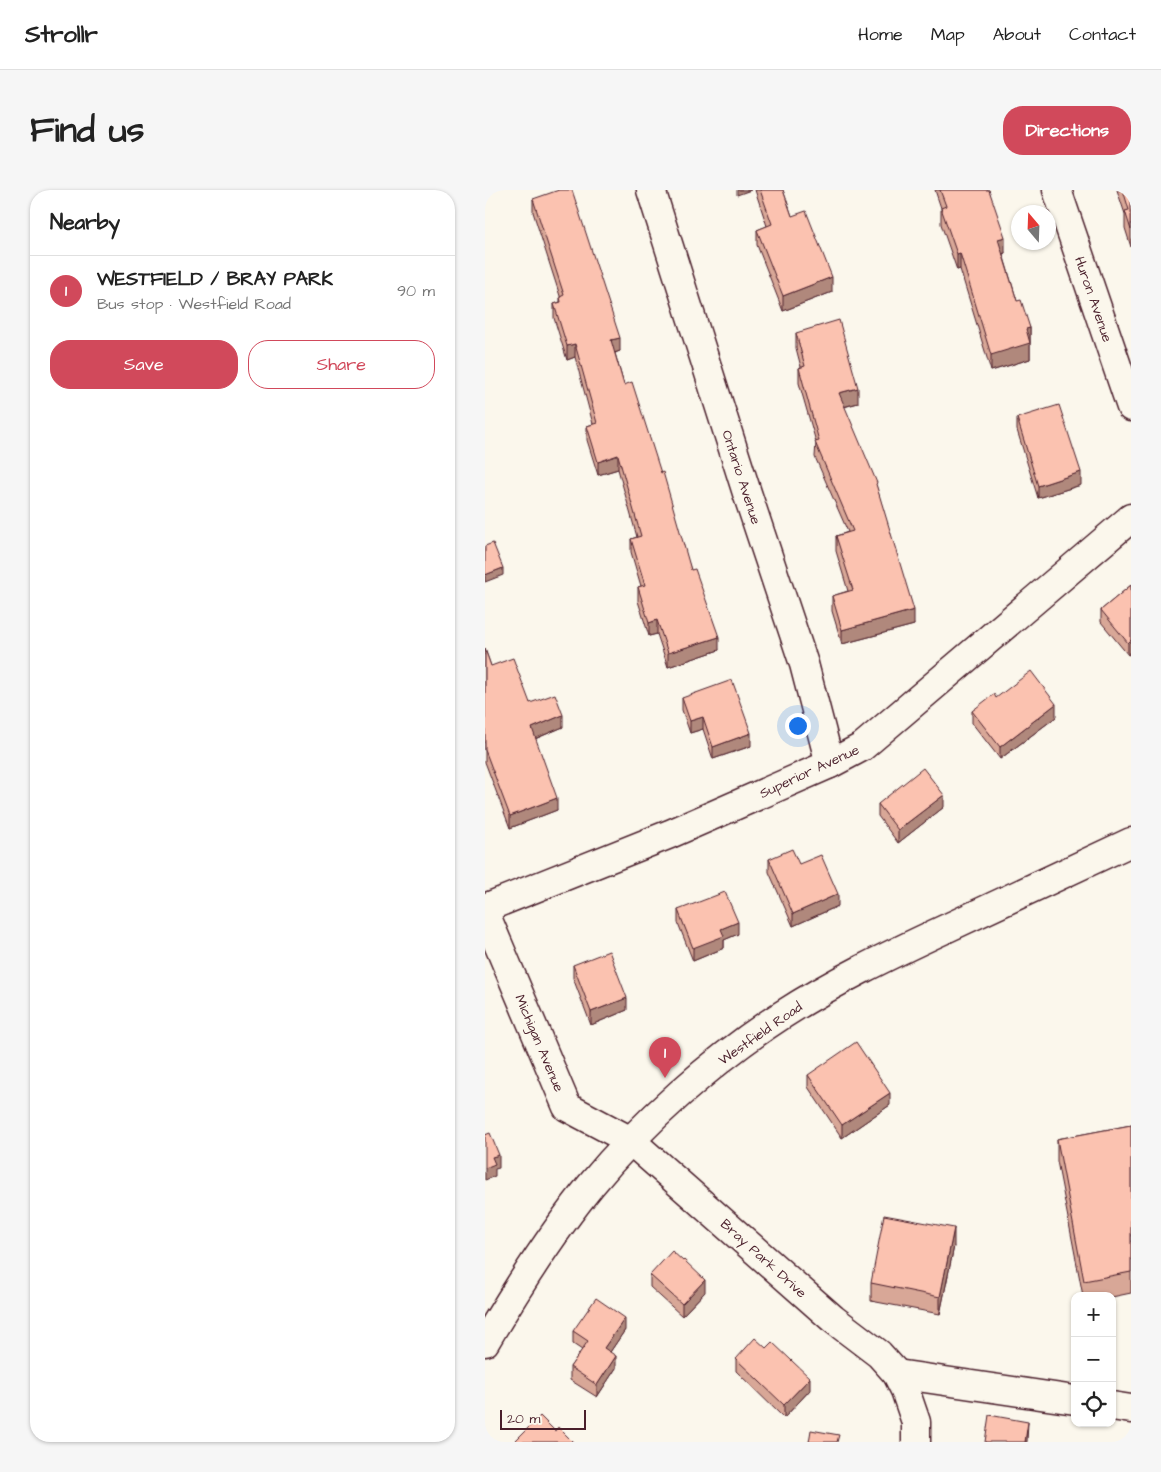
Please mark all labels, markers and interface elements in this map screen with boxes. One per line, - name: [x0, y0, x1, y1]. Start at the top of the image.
- text: Strollr: [25, 18, 98, 52]
- text: Home: [858, 22, 903, 47]
- text: Map: [931, 22, 965, 47]
- text: About: [993, 22, 1041, 47]
- text: Contact: [1069, 22, 1136, 47]
- text: Find us: [30, 106, 144, 155]
- button: Directions: [1003, 106, 1131, 155]
- north arrow: [1011, 205, 1056, 250]
- text: Nearby: [50, 208, 120, 237]
- street label: Huron Avenue: [1069, 254, 1117, 345]
- text: WESTFIELD / BRAY PARK: [97, 266, 333, 293]
- text: 1: [65, 280, 67, 302]
- text: 90 m: [397, 280, 435, 302]
- text: Bus stop · Westfield Road: [97, 293, 291, 315]
- button: Save: [50, 340, 238, 389]
- button: Share: [248, 340, 435, 389]
- street label: Ontario Avenue: [716, 428, 766, 527]
- your location: [785, 713, 811, 739]
- street label: Superior Avenue: [756, 740, 863, 804]
- street label: Michigan Avenue: [510, 992, 569, 1096]
- street label: Westfield Road: [714, 997, 807, 1070]
- pin: 1: [649, 1037, 681, 1078]
- street label: Bray Park Drive: [716, 1215, 811, 1303]
- map controls: [1071, 1292, 1116, 1427]
- button: +: [1071, 1292, 1116, 1337]
- button: −: [1071, 1337, 1116, 1382]
- button: locate: [1071, 1382, 1116, 1427]
- scale bar: [500, 1407, 586, 1430]
- text: 20 m: [507, 1409, 540, 1429]

